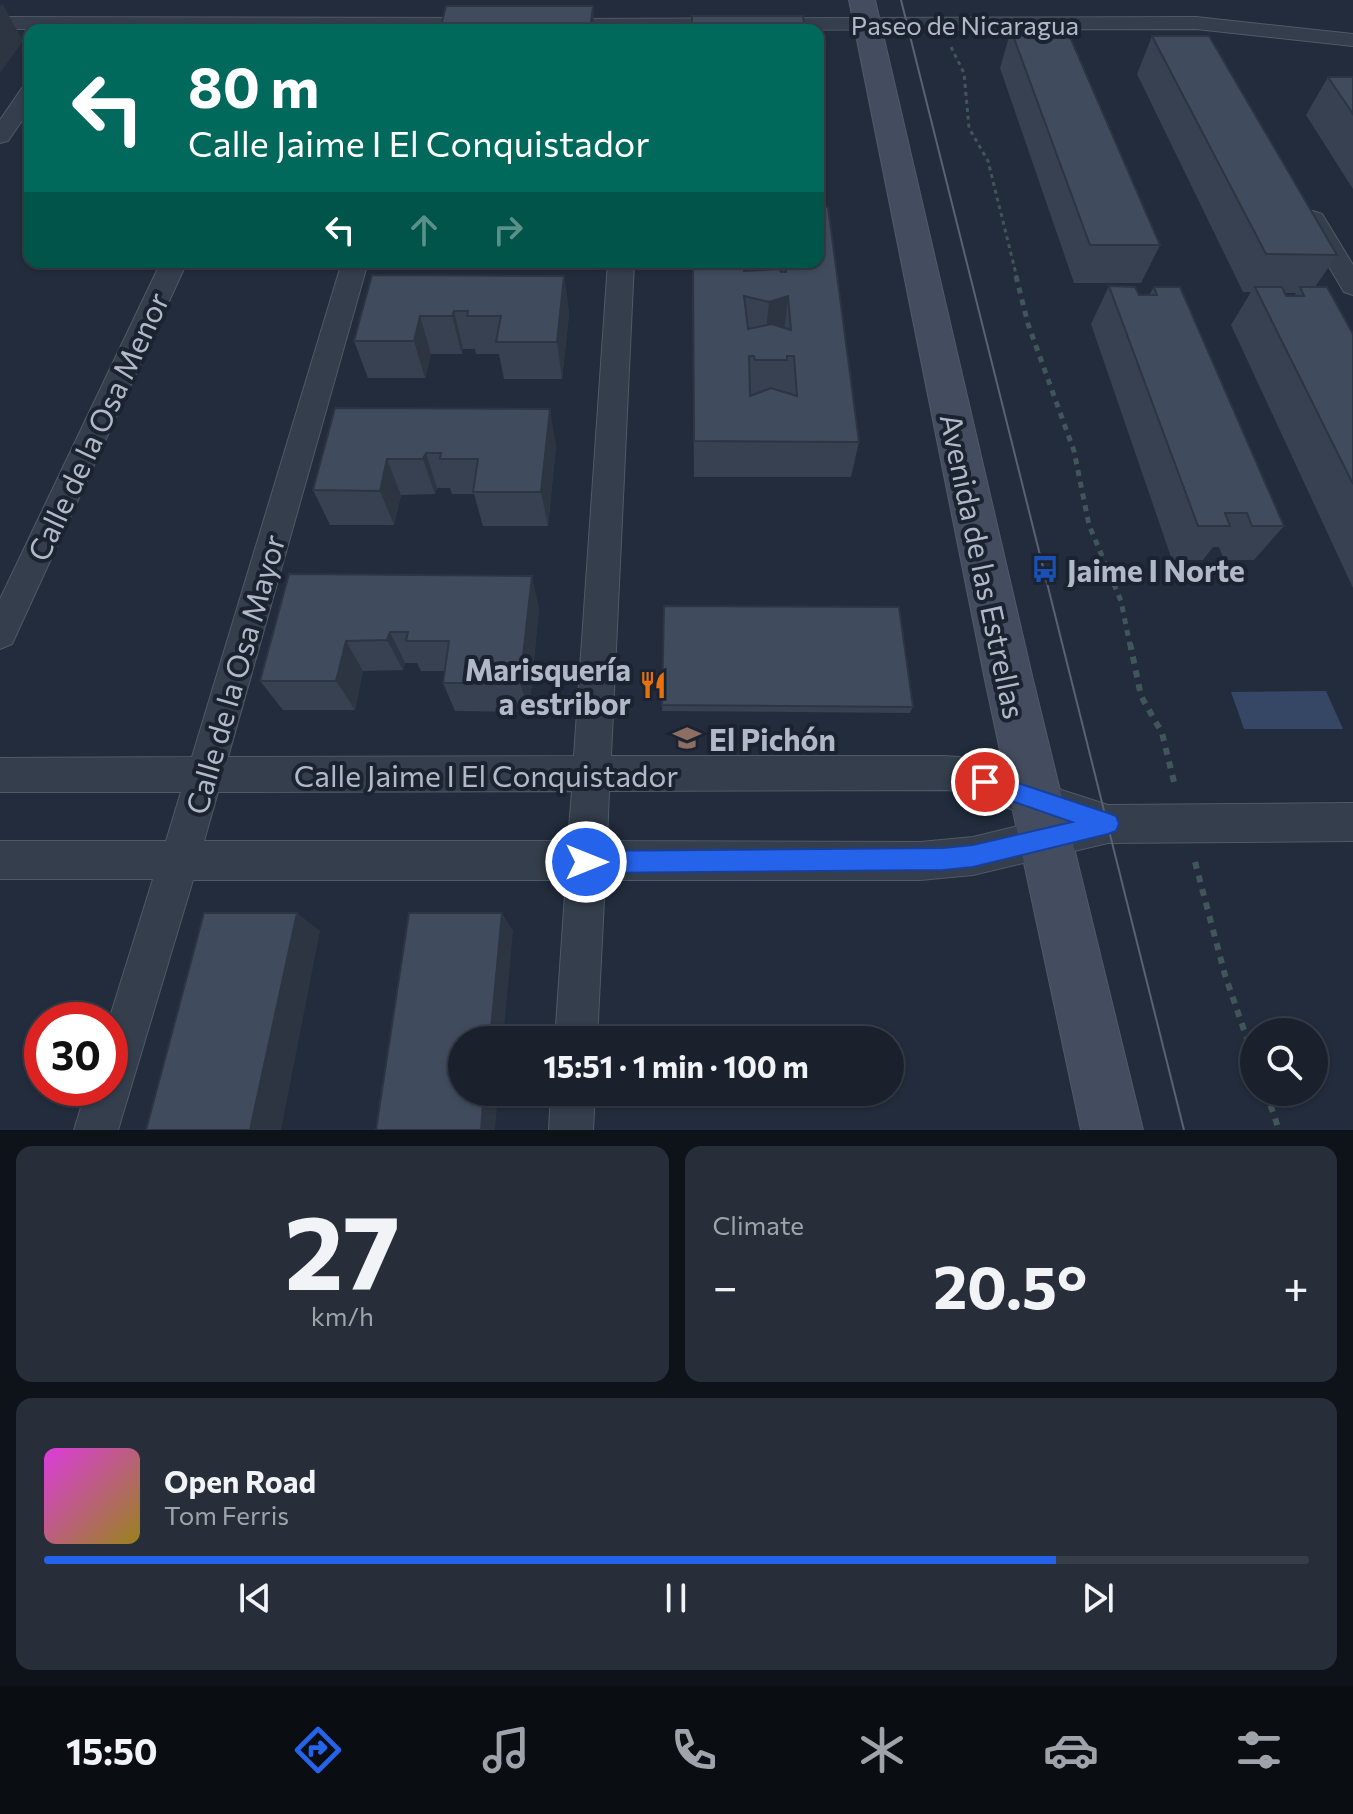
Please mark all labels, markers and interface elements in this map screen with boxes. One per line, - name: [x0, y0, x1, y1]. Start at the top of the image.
- street label: Paseo de Nicaragua: [851, 9, 1079, 40]
- text: 80 m: [188, 51, 319, 120]
- icon: left: [56, 56, 160, 160]
- text: Calle Jaime I El Conquistador: [188, 120, 650, 164]
- icon: left: [318, 208, 362, 252]
- icon: ahead: [402, 208, 446, 252]
- icon: right: [486, 208, 530, 252]
- street label: Calle de la Osa Menor: [18, 286, 176, 566]
- street label: Avenida de las Estrellas: [934, 410, 1034, 722]
- street label: Calle de la Osa Mayor: [176, 530, 292, 818]
- place label: Jaime I Norte: [1067, 551, 1245, 588]
- bus stop icon: Jaime I Norte: [1030, 554, 1060, 584]
- place label: Marisquería a estribor: [465, 650, 631, 721]
- restaurant icon: Marisquería a estribor: [638, 670, 668, 700]
- place label: El Pichón: [709, 720, 836, 757]
- school or university icon: El Pichón: [672, 723, 702, 753]
- pin: [951, 748, 1019, 816]
- street label: Calle Jaime I El Conquistador: [294, 756, 678, 793]
- icon: arrive: [963, 760, 1007, 804]
- position arrow: [544, 820, 628, 904]
- speed limit sign: 30: [24, 1002, 128, 1106]
- map controls: [1240, 1018, 1328, 1106]
- button: search: [1240, 1018, 1328, 1106]
- text: 15:51 · 1 min · 100 m: [543, 1047, 809, 1084]
- text: 27: [284, 1184, 400, 1311]
- text: Climate: [713, 1209, 804, 1240]
- text: 20.5°: [933, 1248, 1087, 1321]
- text: −: [713, 1258, 738, 1312]
- text: +: [1283, 1258, 1309, 1312]
- text: km/h: [311, 1300, 374, 1331]
- text: Open Road: [164, 1462, 316, 1499]
- text: Tom Ferris: [164, 1499, 289, 1530]
- icon: previous: [233, 1576, 277, 1620]
- icon: pause: [654, 1576, 698, 1620]
- icon: next: [1076, 1576, 1120, 1620]
- icon: directions: [290, 1722, 346, 1778]
- icon: music: [478, 1722, 534, 1778]
- icon: phone: [666, 1722, 722, 1778]
- icon: climate: [854, 1722, 910, 1778]
- icon: car: [1043, 1722, 1099, 1778]
- icon: filters: [1231, 1722, 1287, 1778]
- text: 15:50: [66, 1728, 158, 1772]

